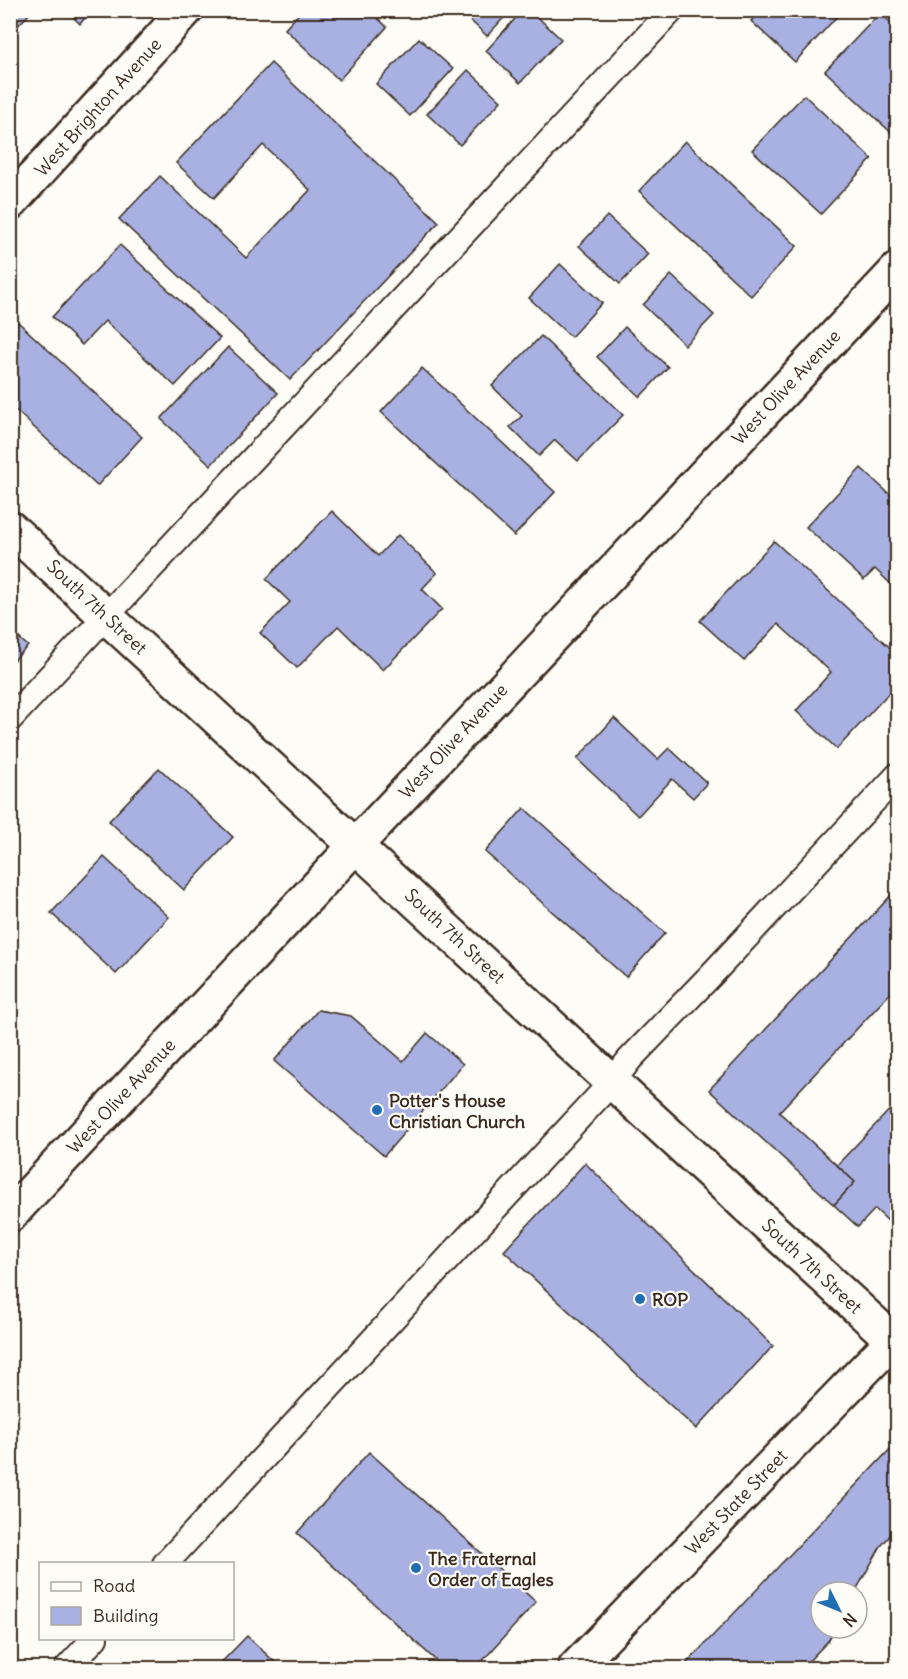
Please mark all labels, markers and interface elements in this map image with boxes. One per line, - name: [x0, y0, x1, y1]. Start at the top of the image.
- street label: West Brighton Avenue: [30, 33, 166, 181]
- street label: West Olive Avenue: [727, 325, 845, 449]
- street label: South 7th Street: [42, 555, 152, 659]
- street label: West Olive Avenue: [394, 679, 512, 803]
- street label: South 7th Street: [400, 884, 510, 988]
- street label: West Olive Avenue: [62, 1034, 180, 1158]
- place label: Potter's House Christian Church: [389, 1089, 526, 1133]
- marker: Potter's House Christian Church: [370, 1103, 384, 1117]
- street label: South 7th Street: [757, 1214, 867, 1318]
- place label: ROP: [652, 1288, 688, 1311]
- marker: ROP: [633, 1292, 647, 1306]
- street label: West State Street: [680, 1444, 792, 1560]
- place label: The Fraternal Order of Eagles: [428, 1547, 554, 1591]
- marker: The Fraternal Order of Eagles: [409, 1561, 423, 1575]
- legend: [39, 1562, 234, 1640]
- text: Road: [93, 1574, 136, 1597]
- north arrow: [809, 1580, 869, 1640]
- text: Building: [93, 1604, 158, 1627]
- text: N: [839, 1609, 861, 1631]

